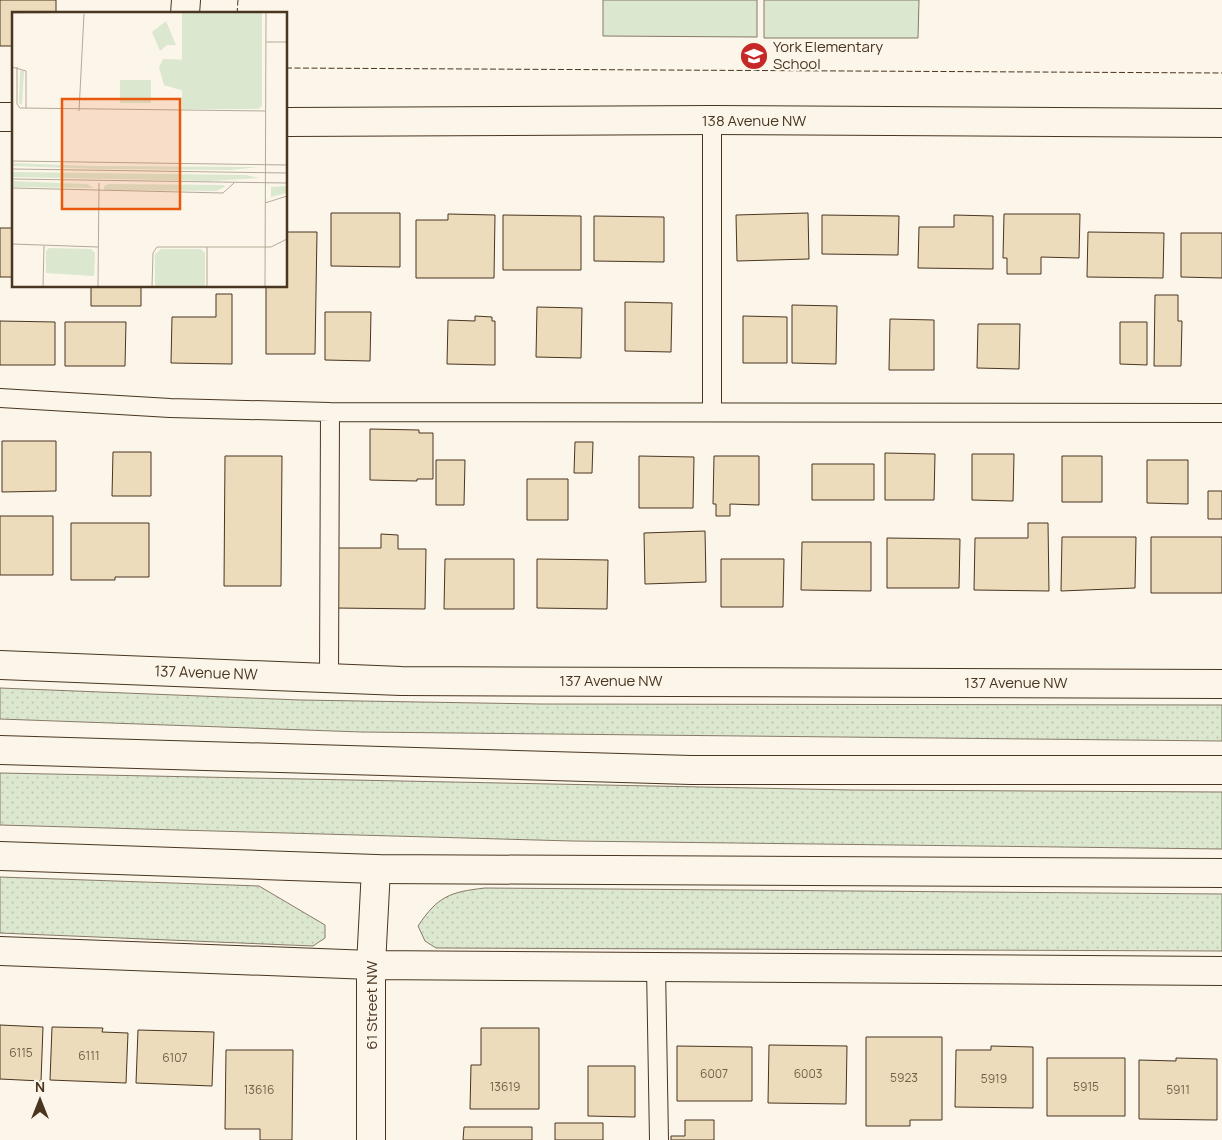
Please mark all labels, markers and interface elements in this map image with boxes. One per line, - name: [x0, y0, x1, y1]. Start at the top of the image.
- inset map: [12, 12, 288, 288]
- place label: York Elementary School: [773, 36, 883, 74]
- school or university icon: York Elementary School: [739, 41, 769, 71]
- street label: 138 Avenue NW: [702, 110, 806, 131]
- street label: 137 Avenue NW: [154, 660, 258, 685]
- street label: 137 Avenue NW: [559, 670, 663, 691]
- street label: 137 Avenue NW: [964, 672, 1068, 693]
- street label: 61 Street NW: [361, 960, 382, 1050]
- house number: 6115: [9, 1044, 33, 1061]
- house number: 6111: [78, 1047, 100, 1064]
- house number: 6107: [162, 1049, 188, 1066]
- house number: 6007: [700, 1065, 728, 1082]
- house number: 6003: [794, 1065, 822, 1082]
- house number: 5923: [890, 1069, 918, 1086]
- house number: 5919: [981, 1070, 1007, 1087]
- north arrow: [15, 1075, 65, 1125]
- text: N: [35, 1077, 45, 1096]
- house number: 13619: [490, 1078, 520, 1095]
- house number: 5915: [1073, 1078, 1099, 1095]
- house number: 13616: [244, 1081, 274, 1098]
- house number: 5911: [1166, 1081, 1190, 1098]

